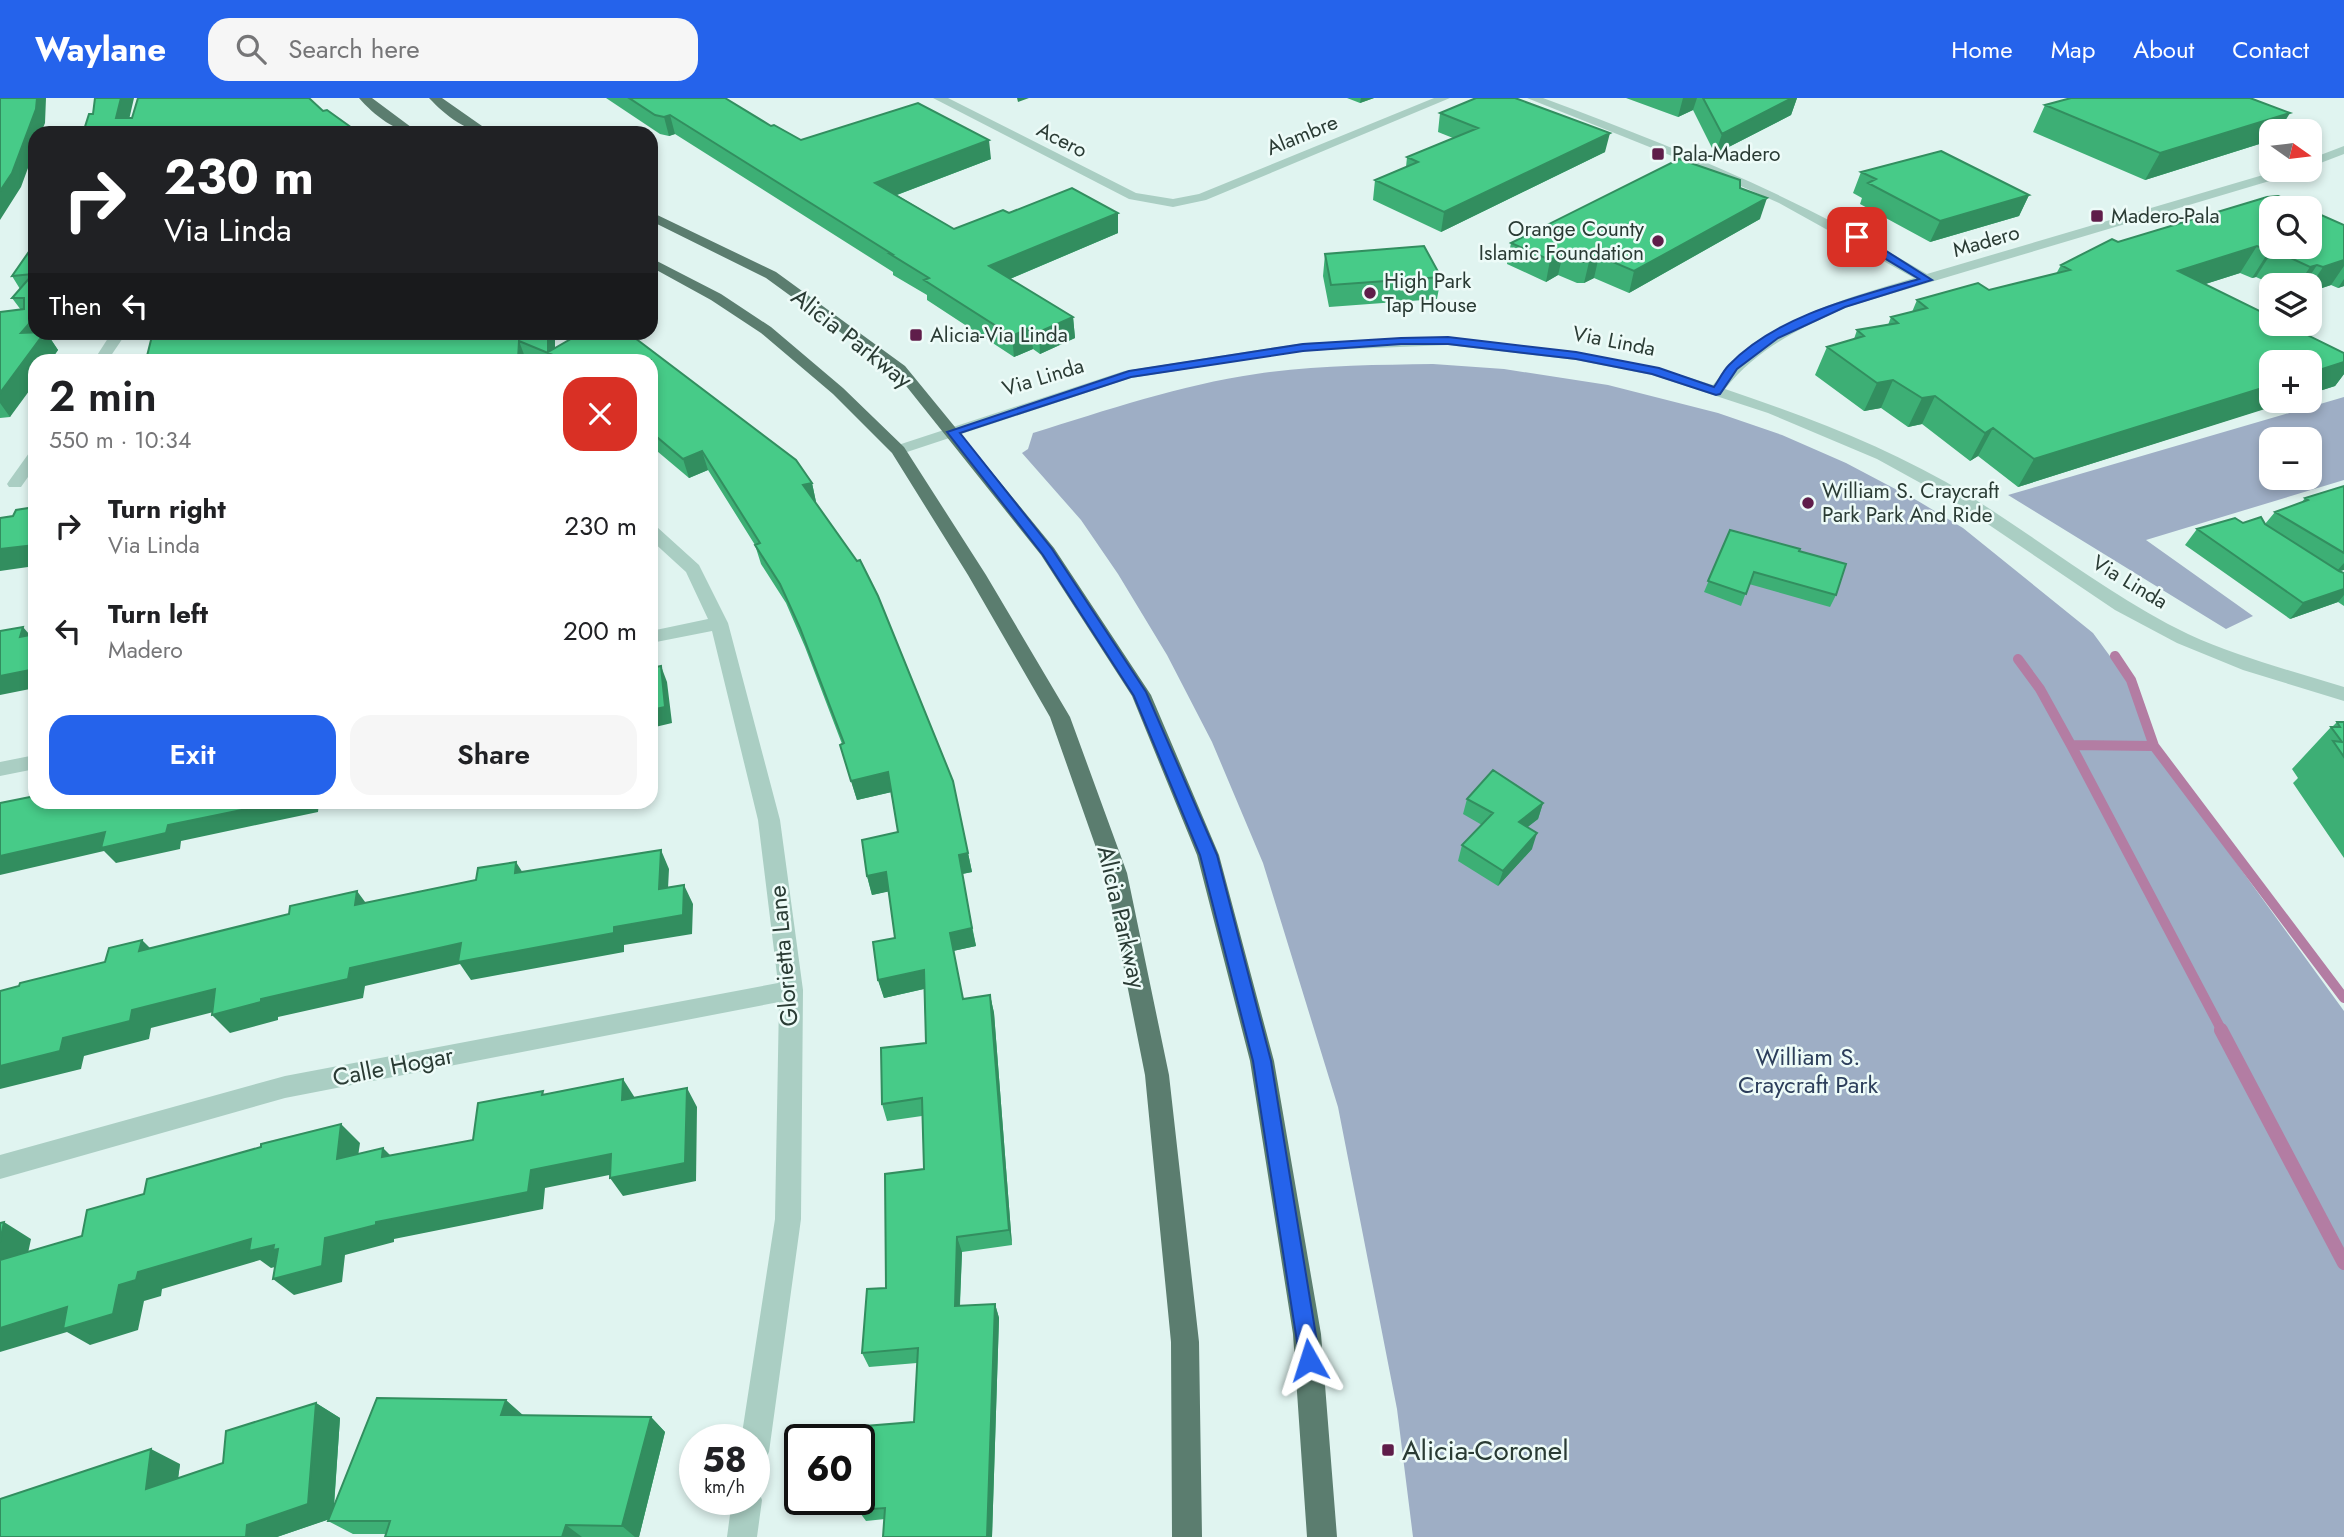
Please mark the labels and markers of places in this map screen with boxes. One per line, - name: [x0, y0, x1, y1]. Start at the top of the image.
- place label: Pala-Madero: [1672, 139, 1781, 169]
- marker: Pala-Madero: [1650, 146, 1666, 162]
- place label: Madero-Pala: [2111, 201, 2220, 231]
- pin: [1827, 207, 1887, 267]
- marker: Madero-Pala: [2089, 208, 2105, 224]
- place label: Orange County Islamic Foundation: [1479, 214, 1645, 268]
- marker: Orange County Islamic Foundation: [1650, 233, 1666, 249]
- place label: High Park Tap House: [1384, 266, 1477, 320]
- marker: High Park Tap House: [1362, 285, 1378, 301]
- place label: Alicia-Via Linda: [930, 320, 1068, 350]
- marker: Alicia-Via Linda: [908, 327, 924, 343]
- place label: William S. Craycraft Park Park And Ride: [1822, 476, 1999, 530]
- marker: William S. Craycraft Park Park And Ride: [1800, 495, 1816, 511]
- place label: Alicia-Coronel: [1402, 1430, 1569, 1471]
- marker: Alicia-Coronel: [1380, 1442, 1396, 1458]

